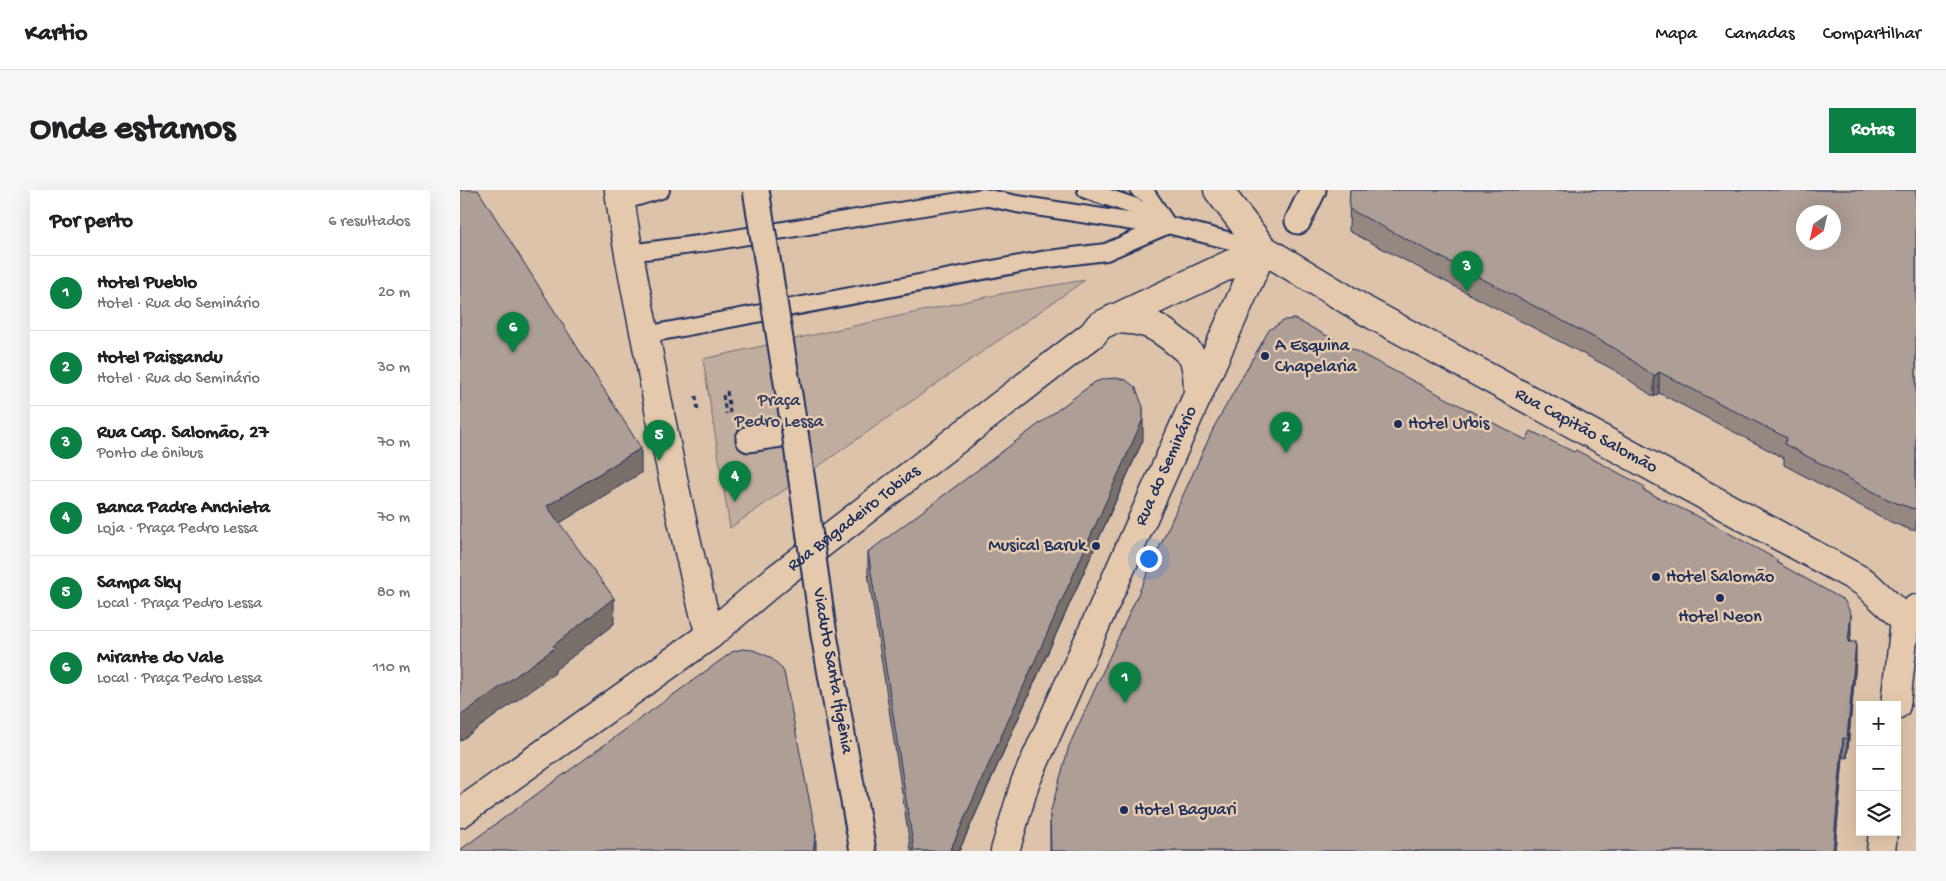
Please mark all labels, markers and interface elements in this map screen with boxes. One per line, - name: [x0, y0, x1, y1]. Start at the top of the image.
- text: Kartio: [25, 20, 88, 49]
- text: Mapa: [1656, 24, 1697, 45]
- text: Camadas: [1725, 24, 1795, 45]
- text: Compartilhar: [1823, 24, 1921, 45]
- button: Rotas: [1829, 108, 1916, 153]
- text: Onde estamos: [30, 110, 235, 151]
- north arrow: [1796, 205, 1841, 250]
- text: Por perto: [50, 210, 133, 235]
- text: 6 resultados: [328, 213, 410, 232]
- pin: 3: [1451, 251, 1483, 292]
- text: Hotel Pueblo: [97, 272, 197, 295]
- text: 1: [63, 284, 69, 303]
- text: 20 m: [378, 284, 410, 303]
- text: Hotel · Rua do Seminário: [97, 295, 260, 314]
- pin: 6: [497, 312, 529, 353]
- place label: A Esquina Chapelaria: [1275, 336, 1358, 378]
- text: Hotel Paissandu: [97, 347, 223, 370]
- marker: A Esquina Chapelaria: [1259, 350, 1271, 362]
- text: 2: [62, 359, 70, 378]
- text: 30 m: [377, 359, 410, 378]
- text: Hotel · Rua do Seminário: [97, 370, 260, 389]
- street label: Rua Capitão Salomão: [1511, 383, 1661, 478]
- park label: Praça Pedro Lessa: [734, 391, 824, 433]
- street label: Rua do Seminário: [1130, 403, 1202, 529]
- pin: 2: [1270, 412, 1302, 453]
- place label: Hotel Urbis: [1408, 414, 1491, 435]
- marker: Hotel Urbis: [1392, 418, 1404, 430]
- pin: 5: [643, 420, 675, 461]
- text: Rua Cap. Salomão, 27: [97, 422, 269, 445]
- text: 3: [62, 434, 70, 453]
- text: 70 m: [377, 434, 410, 453]
- text: Ponto de ônibus: [97, 445, 203, 464]
- street label: Rua Brigadeiro Tobias: [783, 460, 925, 576]
- pin: 4: [719, 461, 751, 502]
- text: Banca Padre Anchieta: [97, 497, 270, 520]
- text: 4: [62, 509, 70, 528]
- text: 70 m: [377, 509, 410, 528]
- text: Loja · Praça Pedro Lessa: [97, 520, 258, 539]
- place label: Musical Baruk: [988, 536, 1088, 557]
- marker: Musical Baruk: [1090, 540, 1102, 552]
- your location: [1136, 546, 1162, 572]
- place label: Hotel Salomão: [1666, 567, 1774, 588]
- marker: Hotel Salomão: [1650, 571, 1662, 583]
- text: Sampa Sky: [97, 572, 181, 595]
- text: 5: [62, 584, 70, 603]
- text: 80 m: [377, 584, 410, 603]
- street label: Viaduto Santa Ifigênia: [807, 585, 857, 757]
- marker: Hotel Neon: [1714, 592, 1726, 604]
- text: Local · Praça Pedro Lessa: [97, 595, 262, 614]
- place label: Hotel Neon: [1678, 607, 1762, 628]
- text: Mirante do Vale: [97, 647, 223, 670]
- text: 6: [62, 659, 70, 678]
- text: 110 m: [373, 659, 410, 678]
- pin: 1: [1109, 662, 1141, 703]
- text: Local · Praça Pedro Lessa: [97, 670, 262, 689]
- map controls: [1856, 701, 1901, 836]
- button: +: [1856, 701, 1901, 746]
- button: −: [1856, 746, 1901, 791]
- button: layers: [1856, 791, 1901, 836]
- place label: Hotel Baguari: [1134, 800, 1237, 821]
- marker: Hotel Baguari: [1118, 804, 1130, 816]

